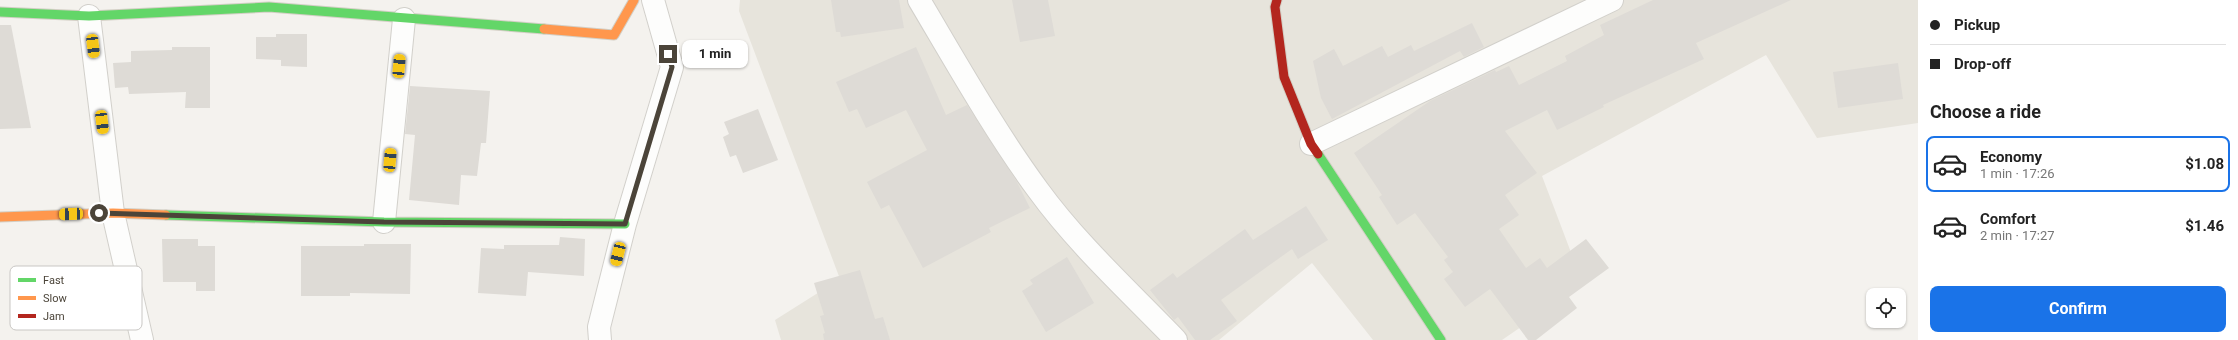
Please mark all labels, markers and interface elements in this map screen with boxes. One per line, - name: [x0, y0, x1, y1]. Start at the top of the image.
- text: Pickup: [1954, 16, 2000, 34]
- car: [86, 33, 100, 59]
- callout: 1 min: [682, 40, 748, 68]
- route end: [659, 45, 677, 63]
- text: 1 min: [699, 46, 731, 61]
- car: [392, 54, 406, 78]
- text: Drop-off: [1954, 55, 2011, 73]
- text: Choose a ride: [1930, 101, 2041, 122]
- car: [95, 109, 109, 135]
- icon: car: [1932, 146, 1968, 182]
- car: [383, 148, 397, 172]
- text: Economy: [1980, 148, 2042, 166]
- text: $1.08: [2185, 155, 2224, 173]
- text: 1 min · 17:26: [1980, 166, 2055, 181]
- route start: [90, 204, 108, 222]
- car: [59, 208, 83, 220]
- icon: car: [1932, 208, 1968, 244]
- text: Comfort: [1980, 210, 2036, 228]
- text: $1.46: [2185, 217, 2224, 235]
- text: 2 min · 17:27: [1980, 228, 2055, 243]
- car: [609, 241, 627, 267]
- legend: [10, 266, 142, 330]
- text: Fast: [43, 274, 65, 287]
- button: Confirm: [1930, 286, 2226, 332]
- map controls: [1866, 288, 1906, 328]
- button: locate: [1866, 288, 1906, 328]
- text: Slow: [43, 292, 67, 305]
- text: Jam: [43, 310, 65, 323]

